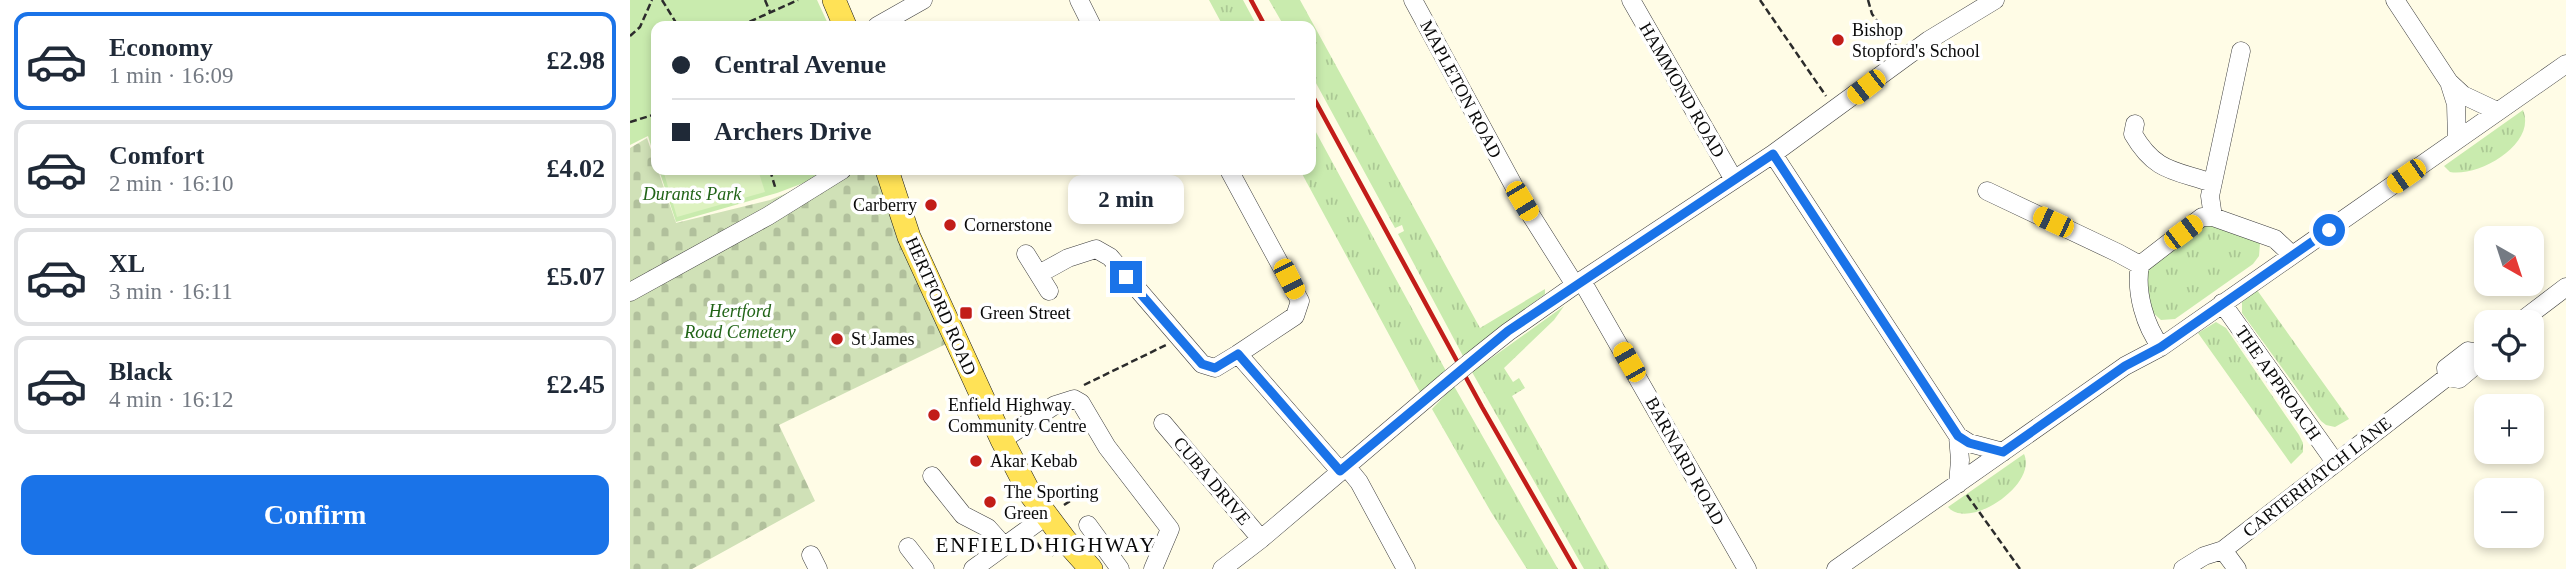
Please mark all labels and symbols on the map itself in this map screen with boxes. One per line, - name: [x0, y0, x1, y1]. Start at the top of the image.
- street label: MAPLETON ROAD: [1416, 17, 1506, 161]
- street label: HAMMOND ROAD: [1635, 19, 1729, 161]
- place label: Bishop Stopford's School: [1852, 20, 1980, 61]
- marker: Bishop Stopford's School: [1830, 32, 1846, 48]
- car: [1843, 66, 1890, 108]
- car: [2383, 155, 2430, 197]
- callout: 2 min: [1068, 176, 1184, 224]
- car: [1503, 178, 1542, 224]
- park label: Durants Park: [642, 184, 742, 204]
- place label: Carberry: [853, 195, 917, 215]
- marker: Carberry: [923, 197, 939, 213]
- car: [2030, 204, 2077, 240]
- car: [2160, 211, 2207, 253]
- route start: [2313, 214, 2345, 246]
- place label: Cornerstone: [964, 215, 1052, 235]
- marker: Cornerstone: [942, 217, 958, 233]
- north arrow: [2474, 226, 2544, 296]
- street label: HERTFORD ROAD: [901, 234, 981, 378]
- car: [1271, 256, 1308, 302]
- route end: [1110, 261, 1142, 293]
- park label: Hertford Road Cemetery: [683, 301, 796, 342]
- place label: Green Street: [980, 303, 1070, 323]
- marker: Green Street: [958, 305, 974, 321]
- street label: THE APPROACH: [2231, 322, 2325, 444]
- place label: St James: [851, 329, 915, 349]
- marker: St James: [829, 331, 845, 347]
- car: [1610, 339, 1649, 385]
- street label: BARNARD ROAD: [1641, 393, 1729, 529]
- place label: Enfield Highway Community Centre: [948, 395, 1087, 436]
- marker: Enfield Highway Community Centre: [926, 407, 942, 423]
- street label: CARTERHATCH LANE: [2239, 413, 2395, 541]
- street label: CUBA DRIVE: [1169, 433, 1255, 529]
- place label: Akar Kebab: [990, 451, 1077, 471]
- marker: Akar Kebab: [968, 453, 984, 469]
- place label: The Sporting Green: [1004, 482, 1099, 523]
- marker: The Sporting Green: [982, 494, 998, 510]
- district label: ENFIELD HIGHWAY: [935, 533, 1157, 557]

